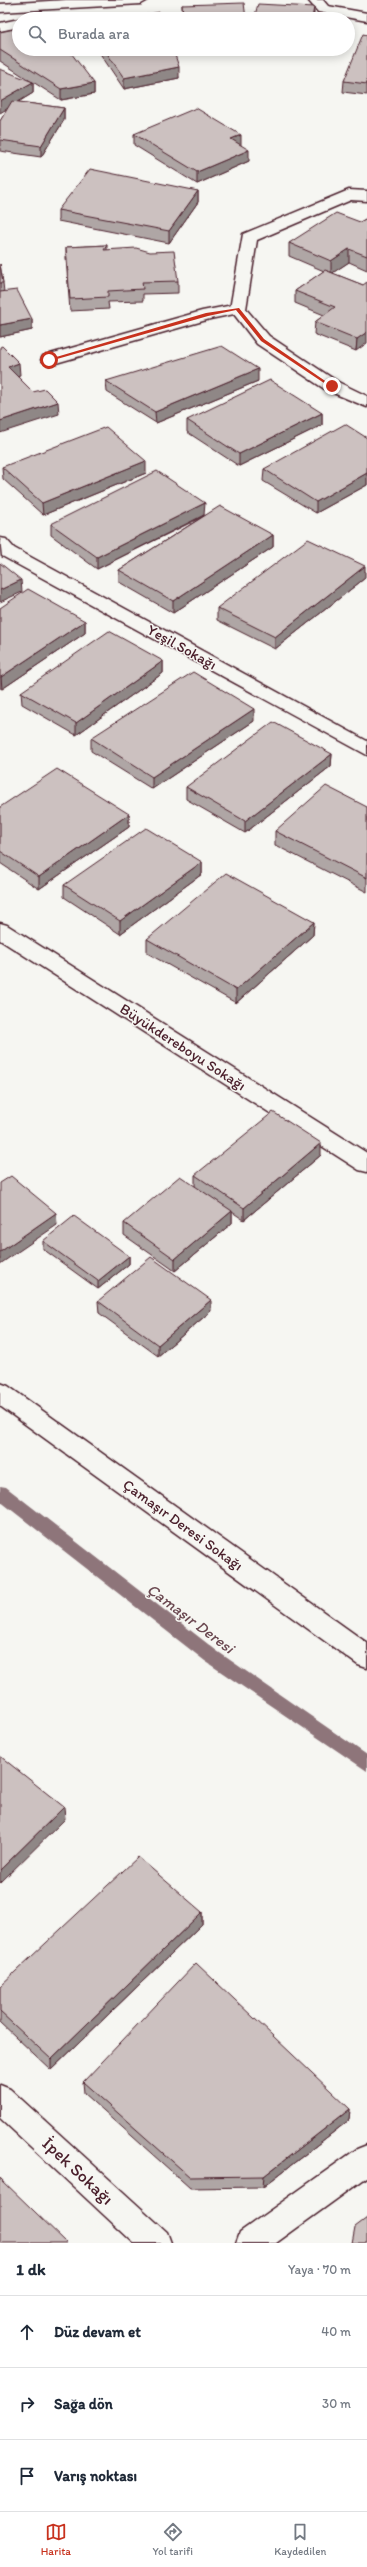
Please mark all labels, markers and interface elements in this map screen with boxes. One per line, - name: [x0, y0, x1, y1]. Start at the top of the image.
- search box: [12, 12, 355, 56]
- icon: search: [26, 23, 48, 45]
- text: Burada ara: [58, 25, 130, 43]
- route start: [40, 351, 58, 369]
- route end: [323, 377, 341, 395]
- street label: Yeşil Sokağı: [144, 620, 220, 674]
- street label: Büyükdereboyu Sokağı: [117, 1000, 249, 1094]
- street label: Çamaşır Deresi Sokağı: [120, 1475, 246, 1575]
- water label: Çamaşır Deresi: [143, 1579, 240, 1659]
- street label: İpek Sokağı: [38, 2132, 118, 2210]
- text: 1 dk: [16, 2259, 46, 2279]
- text: Yaya · 70 m: [288, 2262, 351, 2277]
- icon: ahead: [16, 2321, 38, 2343]
- text: Düz devam et: [54, 2323, 141, 2341]
- text: 40 m: [321, 2324, 351, 2339]
- icon: right: [16, 2393, 38, 2415]
- text: Sağa dön: [54, 2395, 113, 2413]
- text: 30 m: [322, 2396, 351, 2411]
- icon: arrive: [16, 2465, 38, 2487]
- text: Varış noktası: [54, 2467, 137, 2485]
- tab: Harita: [41, 2521, 71, 2558]
- tab: Yol tarifi: [152, 2521, 193, 2558]
- tab: Kaydedilen: [274, 2521, 326, 2558]

